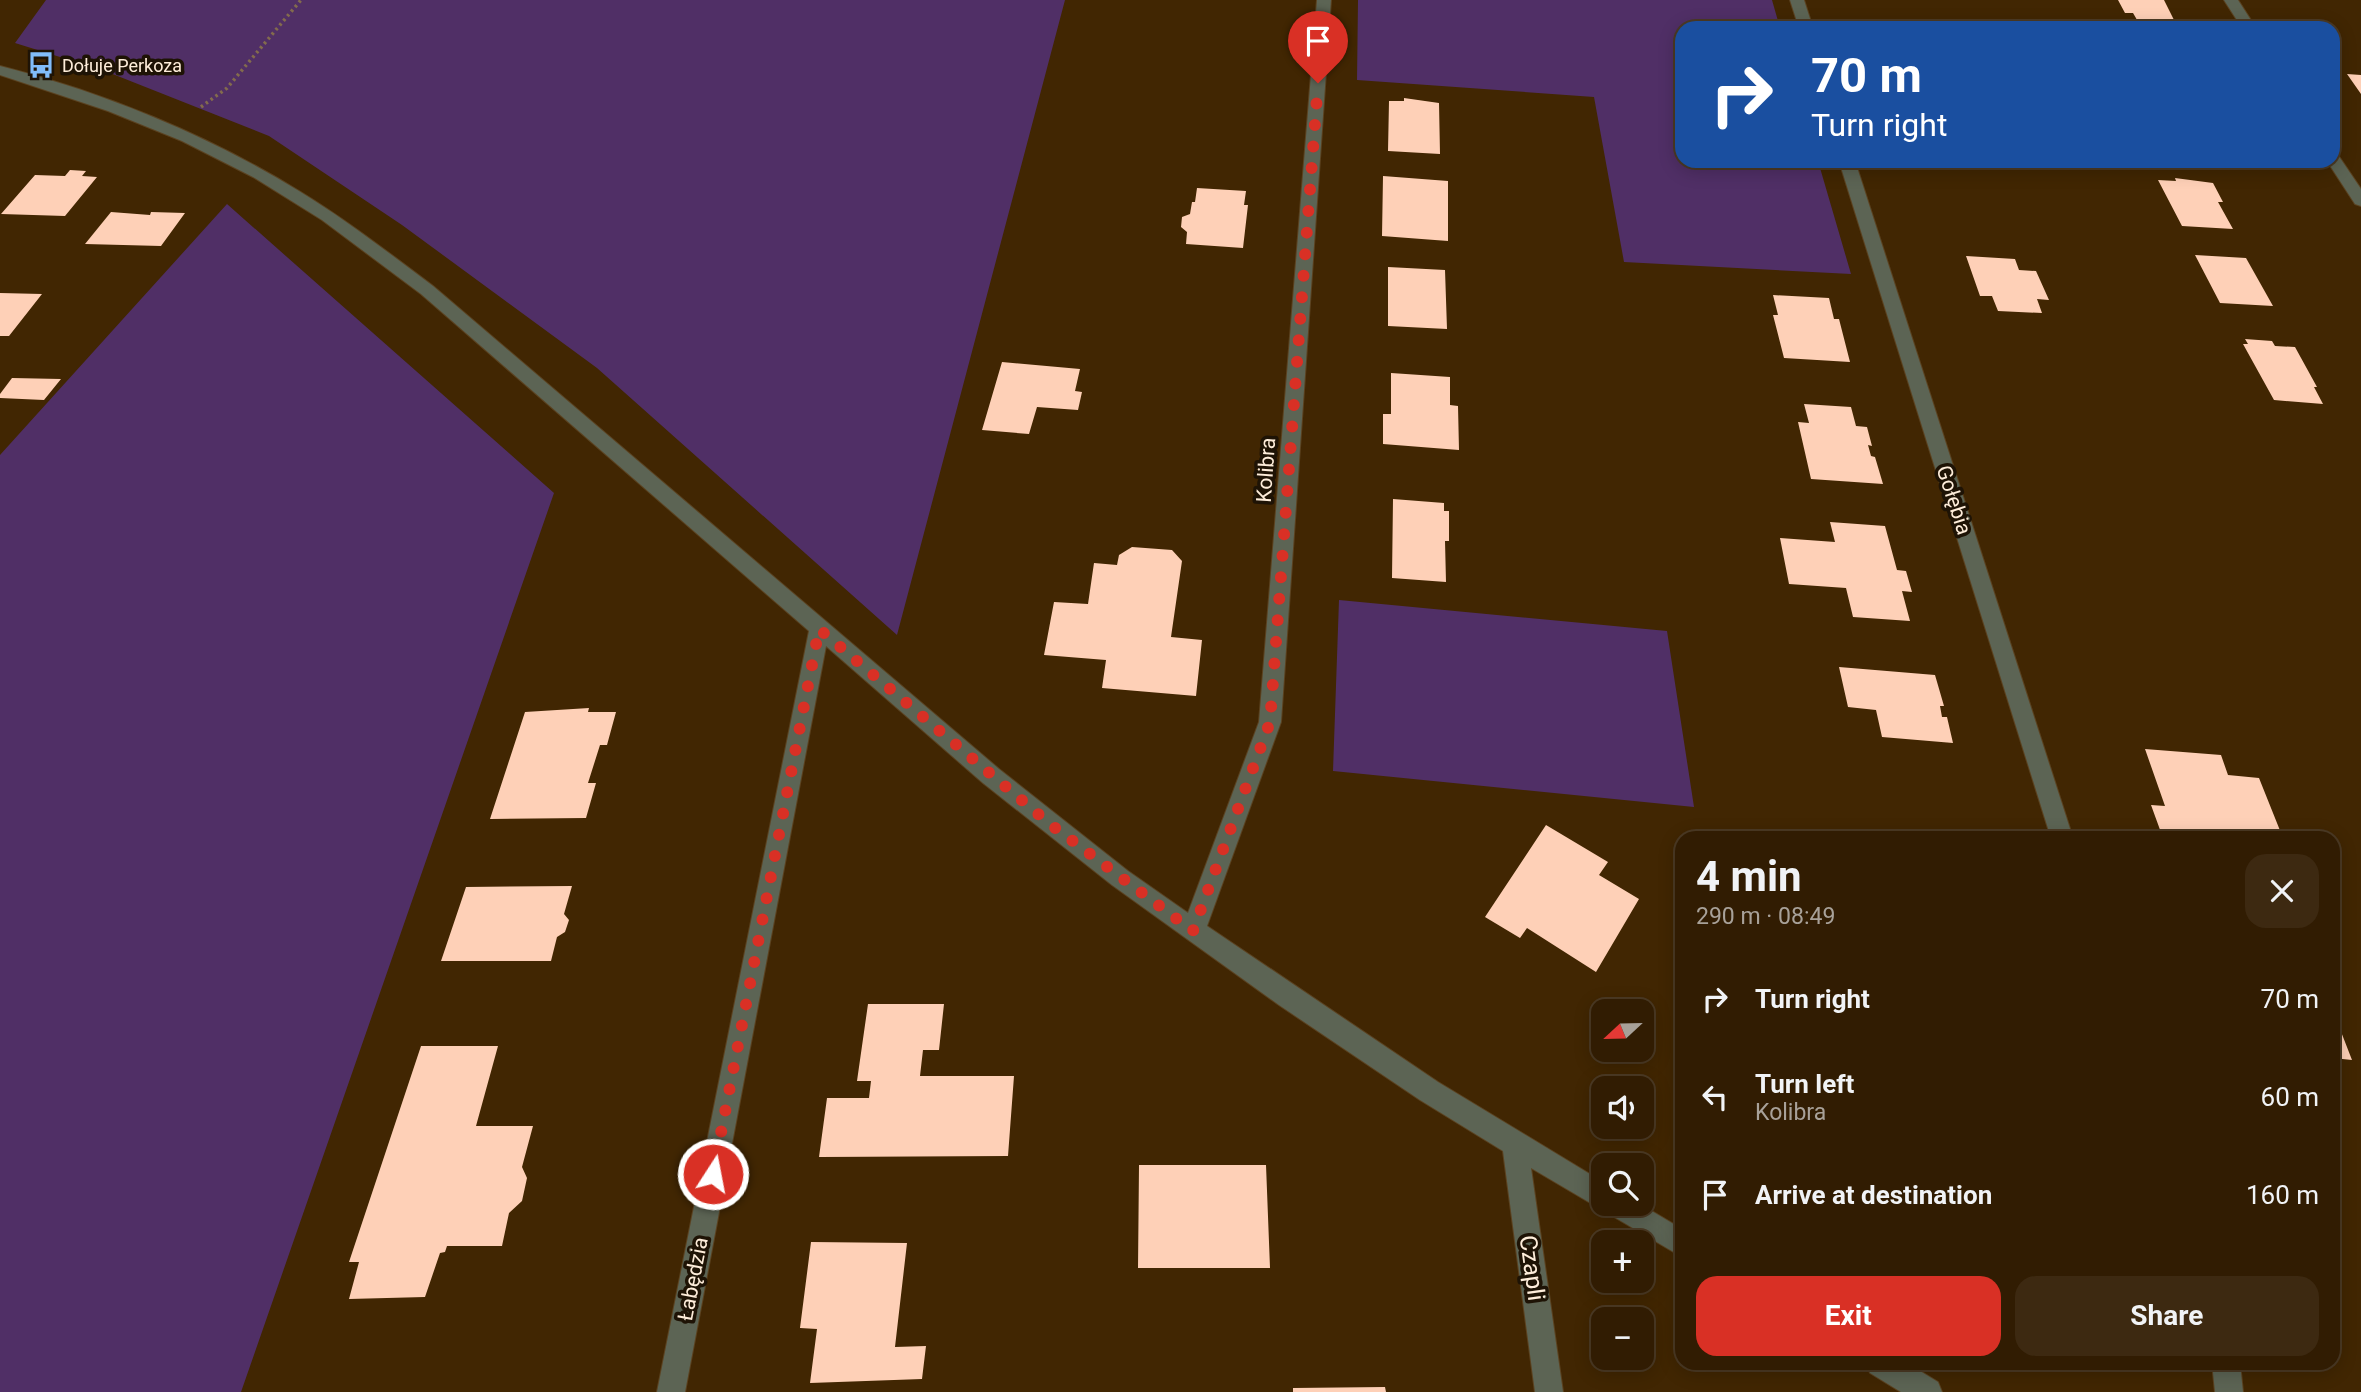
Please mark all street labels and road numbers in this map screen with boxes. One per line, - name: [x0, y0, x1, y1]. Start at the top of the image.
- street label: Kolibra: [1252, 437, 1280, 503]
- street label: Gołębia: [1932, 462, 1976, 538]
- street label: Czapli: [1514, 1234, 1550, 1302]
- street label: Łabędzia: [673, 1235, 713, 1323]

